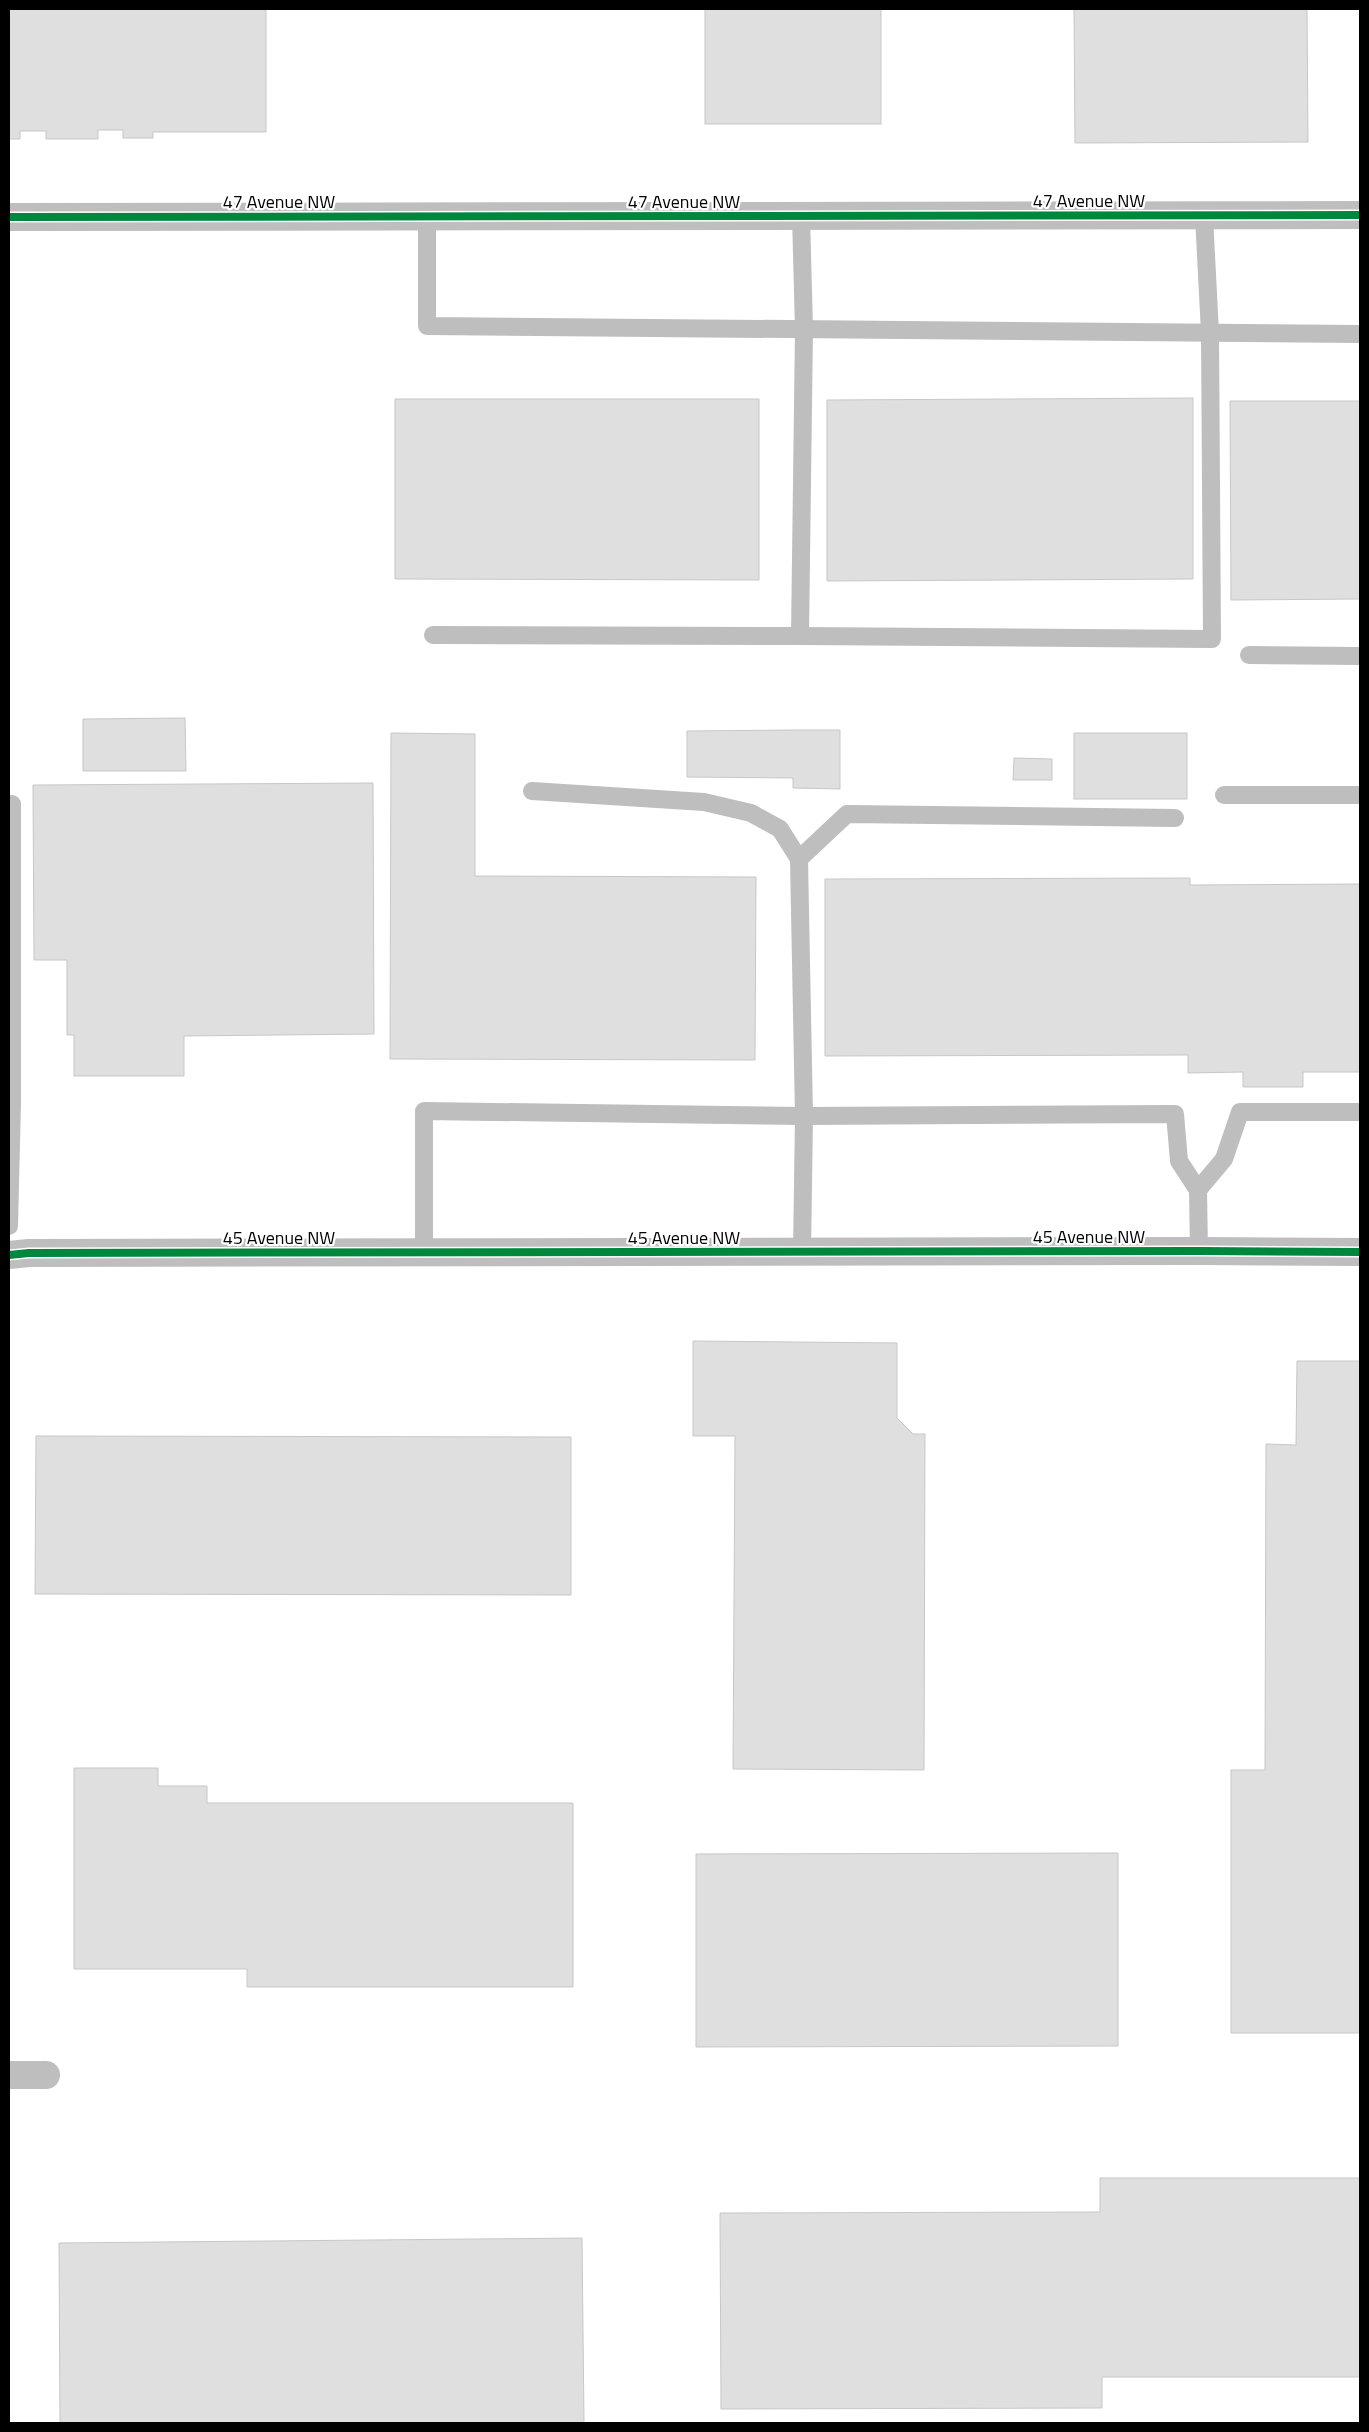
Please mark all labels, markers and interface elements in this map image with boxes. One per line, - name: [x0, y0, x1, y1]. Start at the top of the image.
- street label: 47 Avenue NW: [1033, 187, 1145, 214]
- street label: 47 Avenue NW: [223, 188, 335, 215]
- street label: 47 Avenue NW: [628, 188, 740, 215]
- street label: 45 Avenue NW: [1033, 1223, 1145, 1250]
- street label: 45 Avenue NW: [223, 1224, 335, 1251]
- street label: 45 Avenue NW: [628, 1224, 740, 1251]

